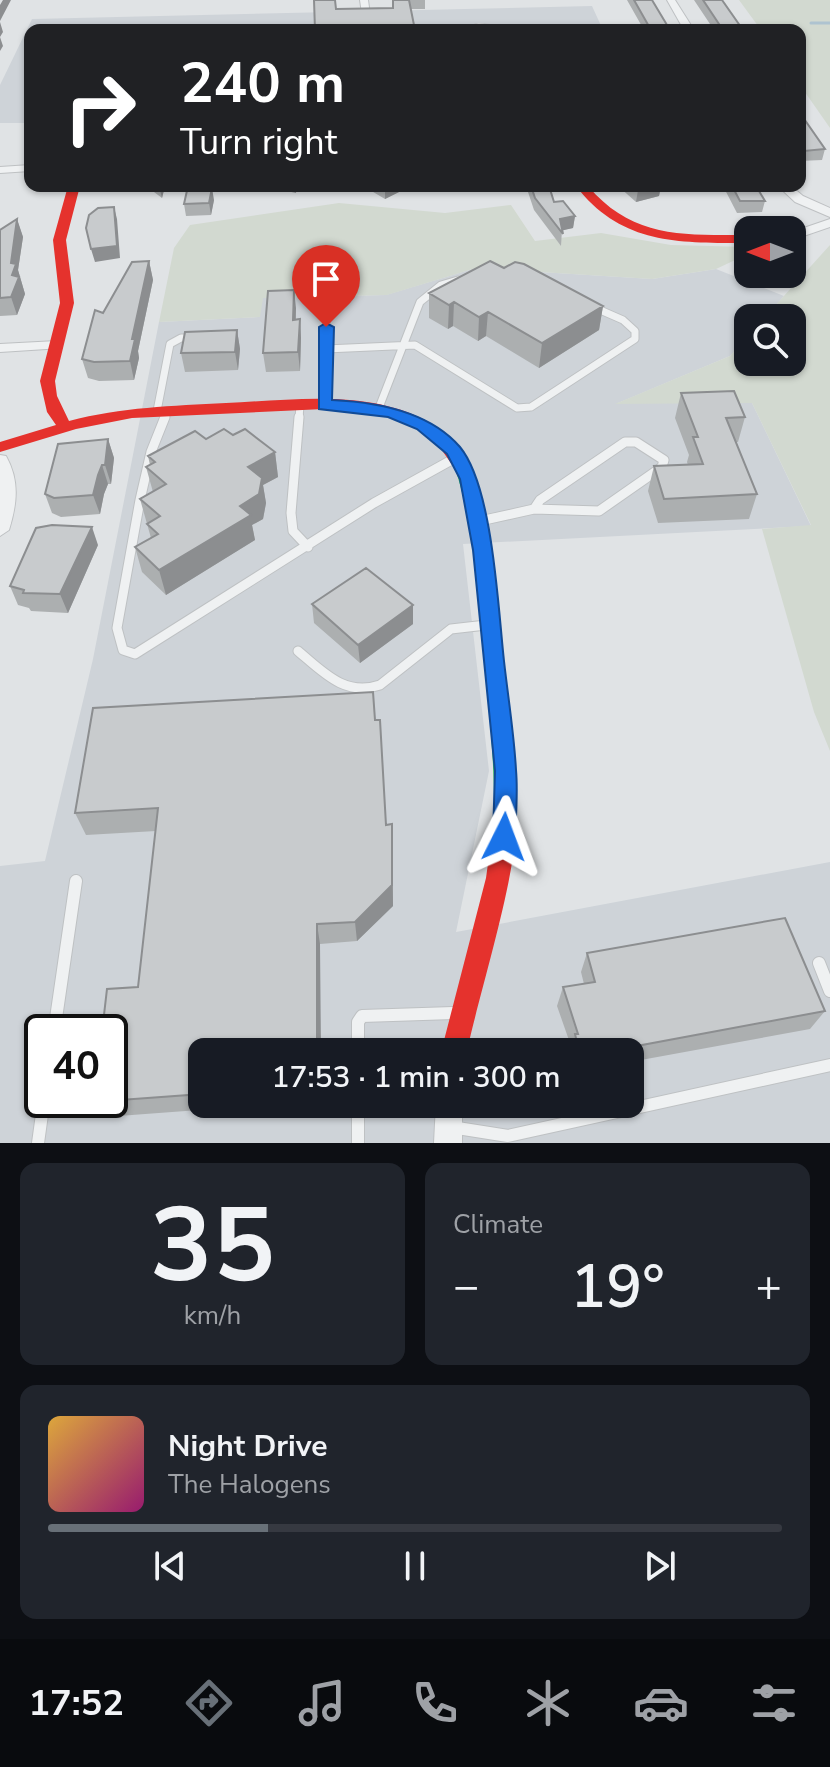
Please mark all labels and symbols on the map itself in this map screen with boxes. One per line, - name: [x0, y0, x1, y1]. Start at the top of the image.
- north arrow: [734, 216, 806, 288]
- pin: [292, 245, 360, 327]
- position arrow: [462, 795, 546, 879]
- speed limit sign: 40: [24, 1014, 128, 1118]

